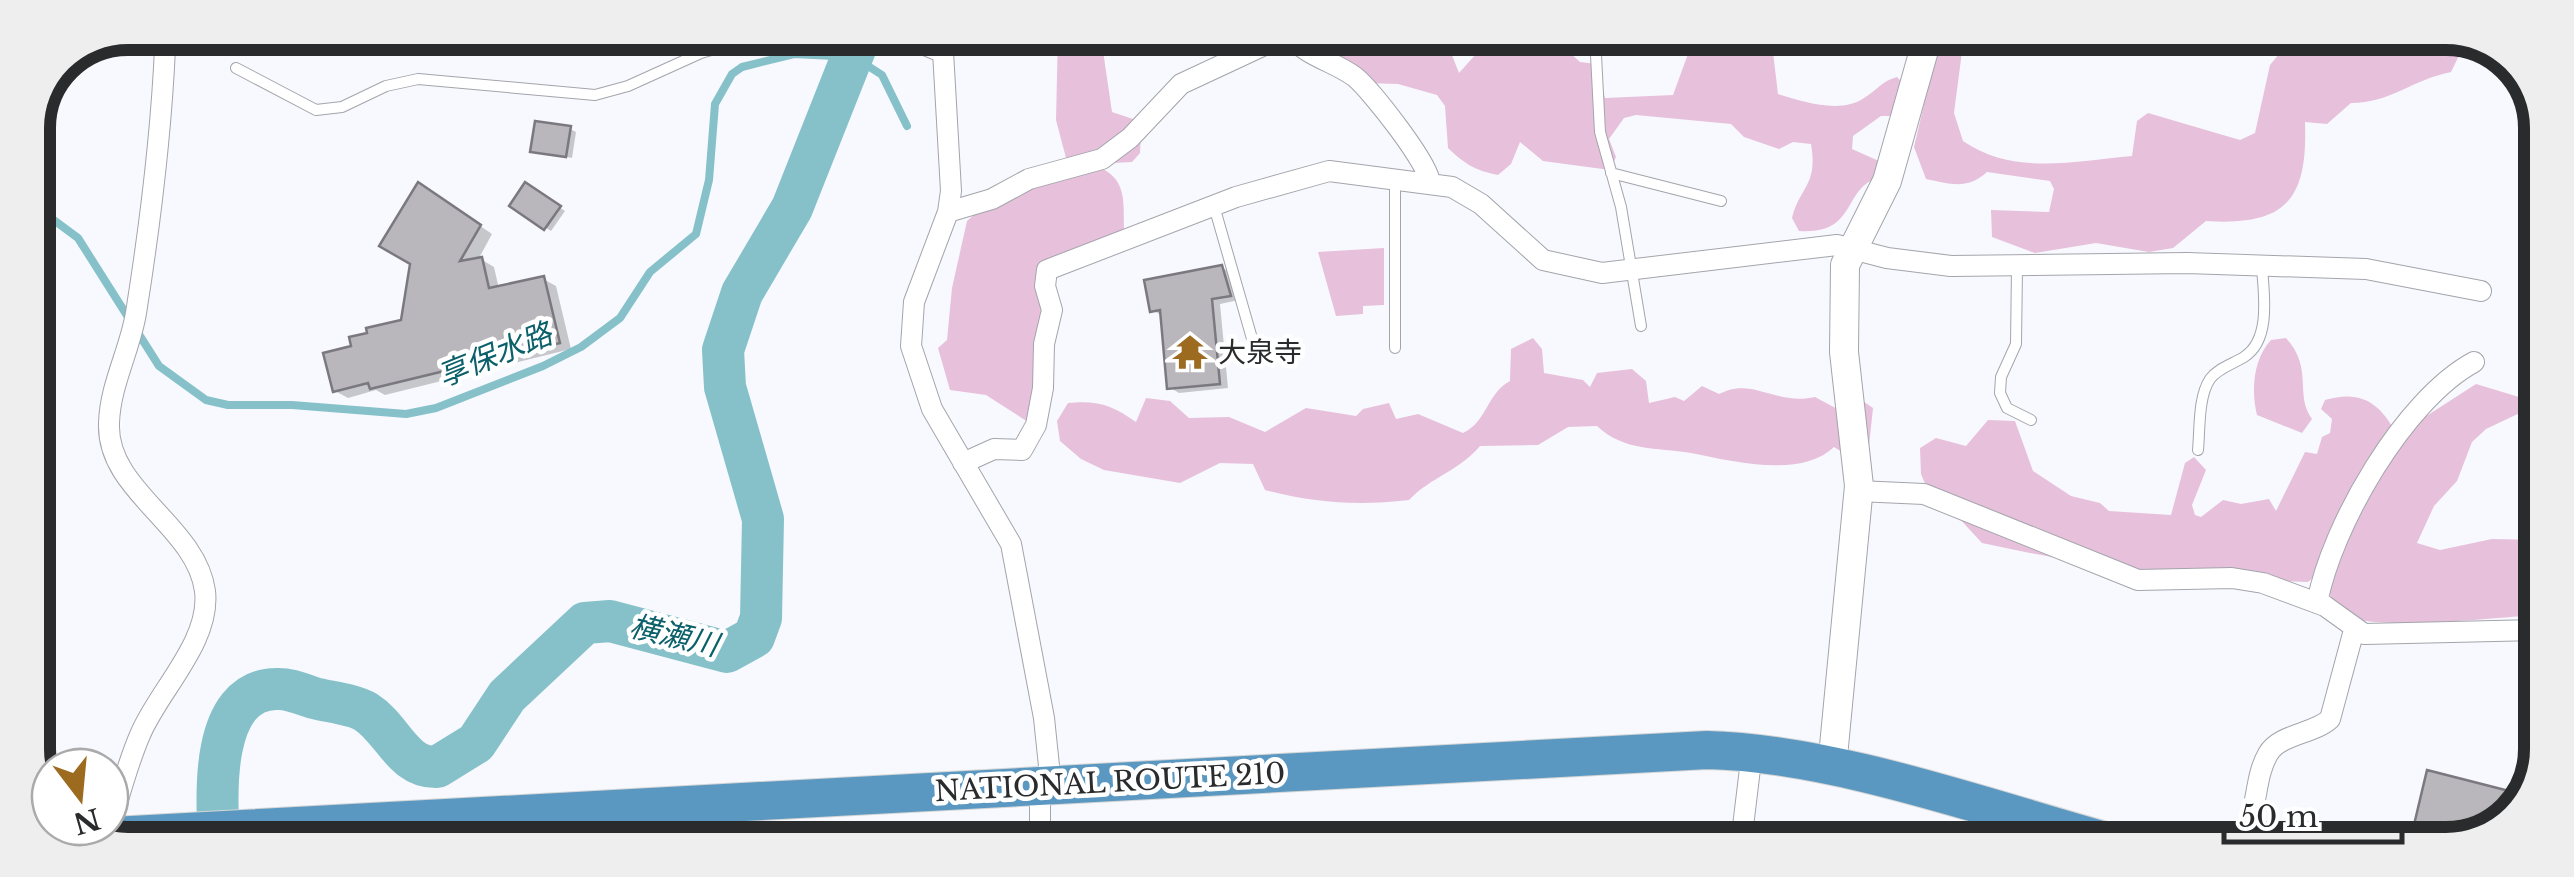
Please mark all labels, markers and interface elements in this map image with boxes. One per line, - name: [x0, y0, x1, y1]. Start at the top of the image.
- water label: 享保水路: [432, 314, 560, 394]
- temple icon: 大泉寺: [1171, 333, 1209, 371]
- place label: 大泉寺: [1218, 335, 1302, 370]
- water label: 横瀬川: [626, 607, 725, 664]
- north arrow: [30, 747, 130, 847]
- street label: NATIONAL ROUTE 210: [934, 756, 1286, 809]
- scale bar: [2224, 782, 2402, 844]
- text: 50 m: [2239, 798, 2318, 835]
- text: N: [69, 800, 104, 841]

